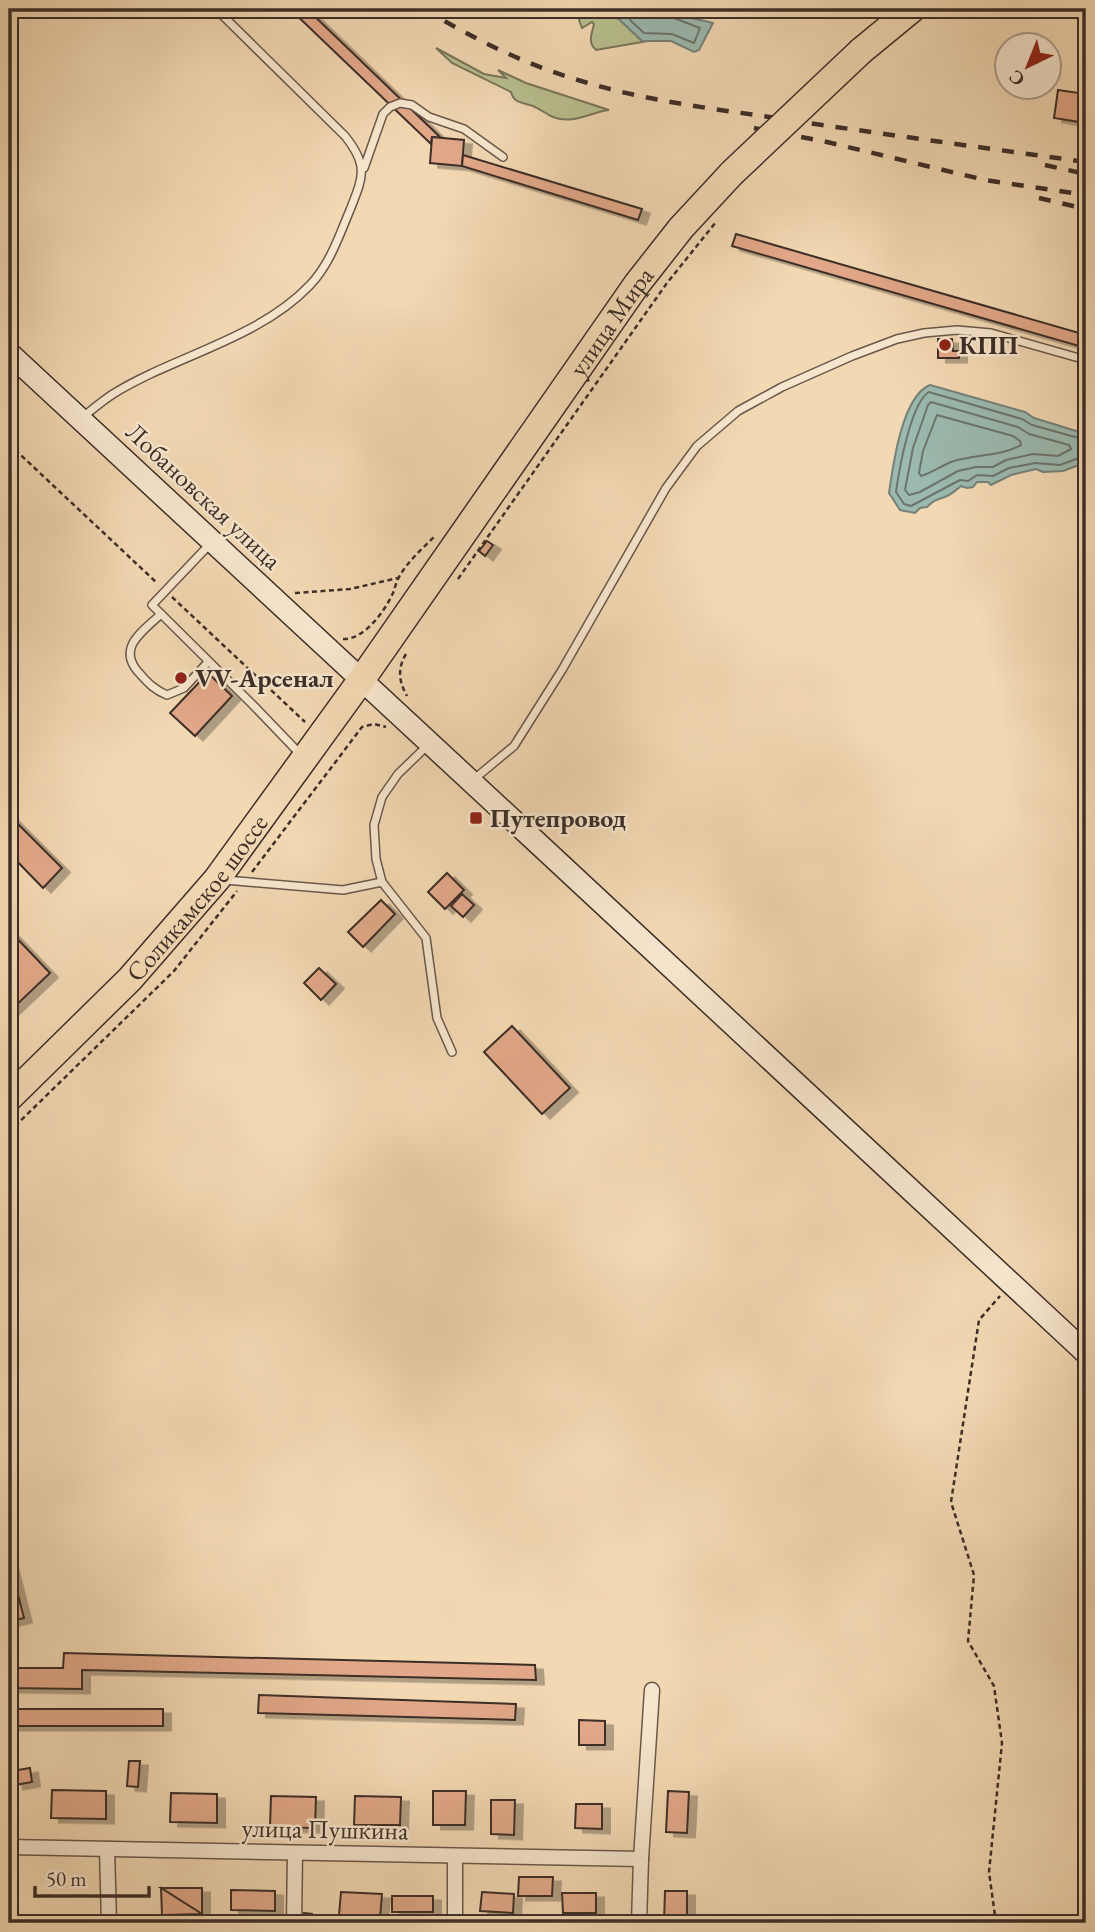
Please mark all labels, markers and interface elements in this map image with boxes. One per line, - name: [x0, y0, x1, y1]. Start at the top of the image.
- north arrow: [993, 32, 1064, 102]
- text: С: [1003, 64, 1030, 92]
- street label: улица Мира: [561, 259, 662, 383]
- place label: КПП: [959, 328, 1019, 362]
- marker: КПП: [937, 337, 953, 353]
- street label: Лобановская улица: [119, 415, 290, 577]
- place label: VV-Арсенал: [195, 661, 334, 695]
- marker: VV-Арсенал: [173, 670, 189, 686]
- place label: Путепровод: [490, 801, 627, 835]
- street label: Соликамское шоссе: [118, 807, 276, 989]
- marker: Путепровод: [468, 810, 484, 826]
- street label: улица Пушкина: [241, 1811, 409, 1847]
- scale bar: [35, 1855, 149, 1899]
- text: 50 m: [46, 1865, 87, 1892]

